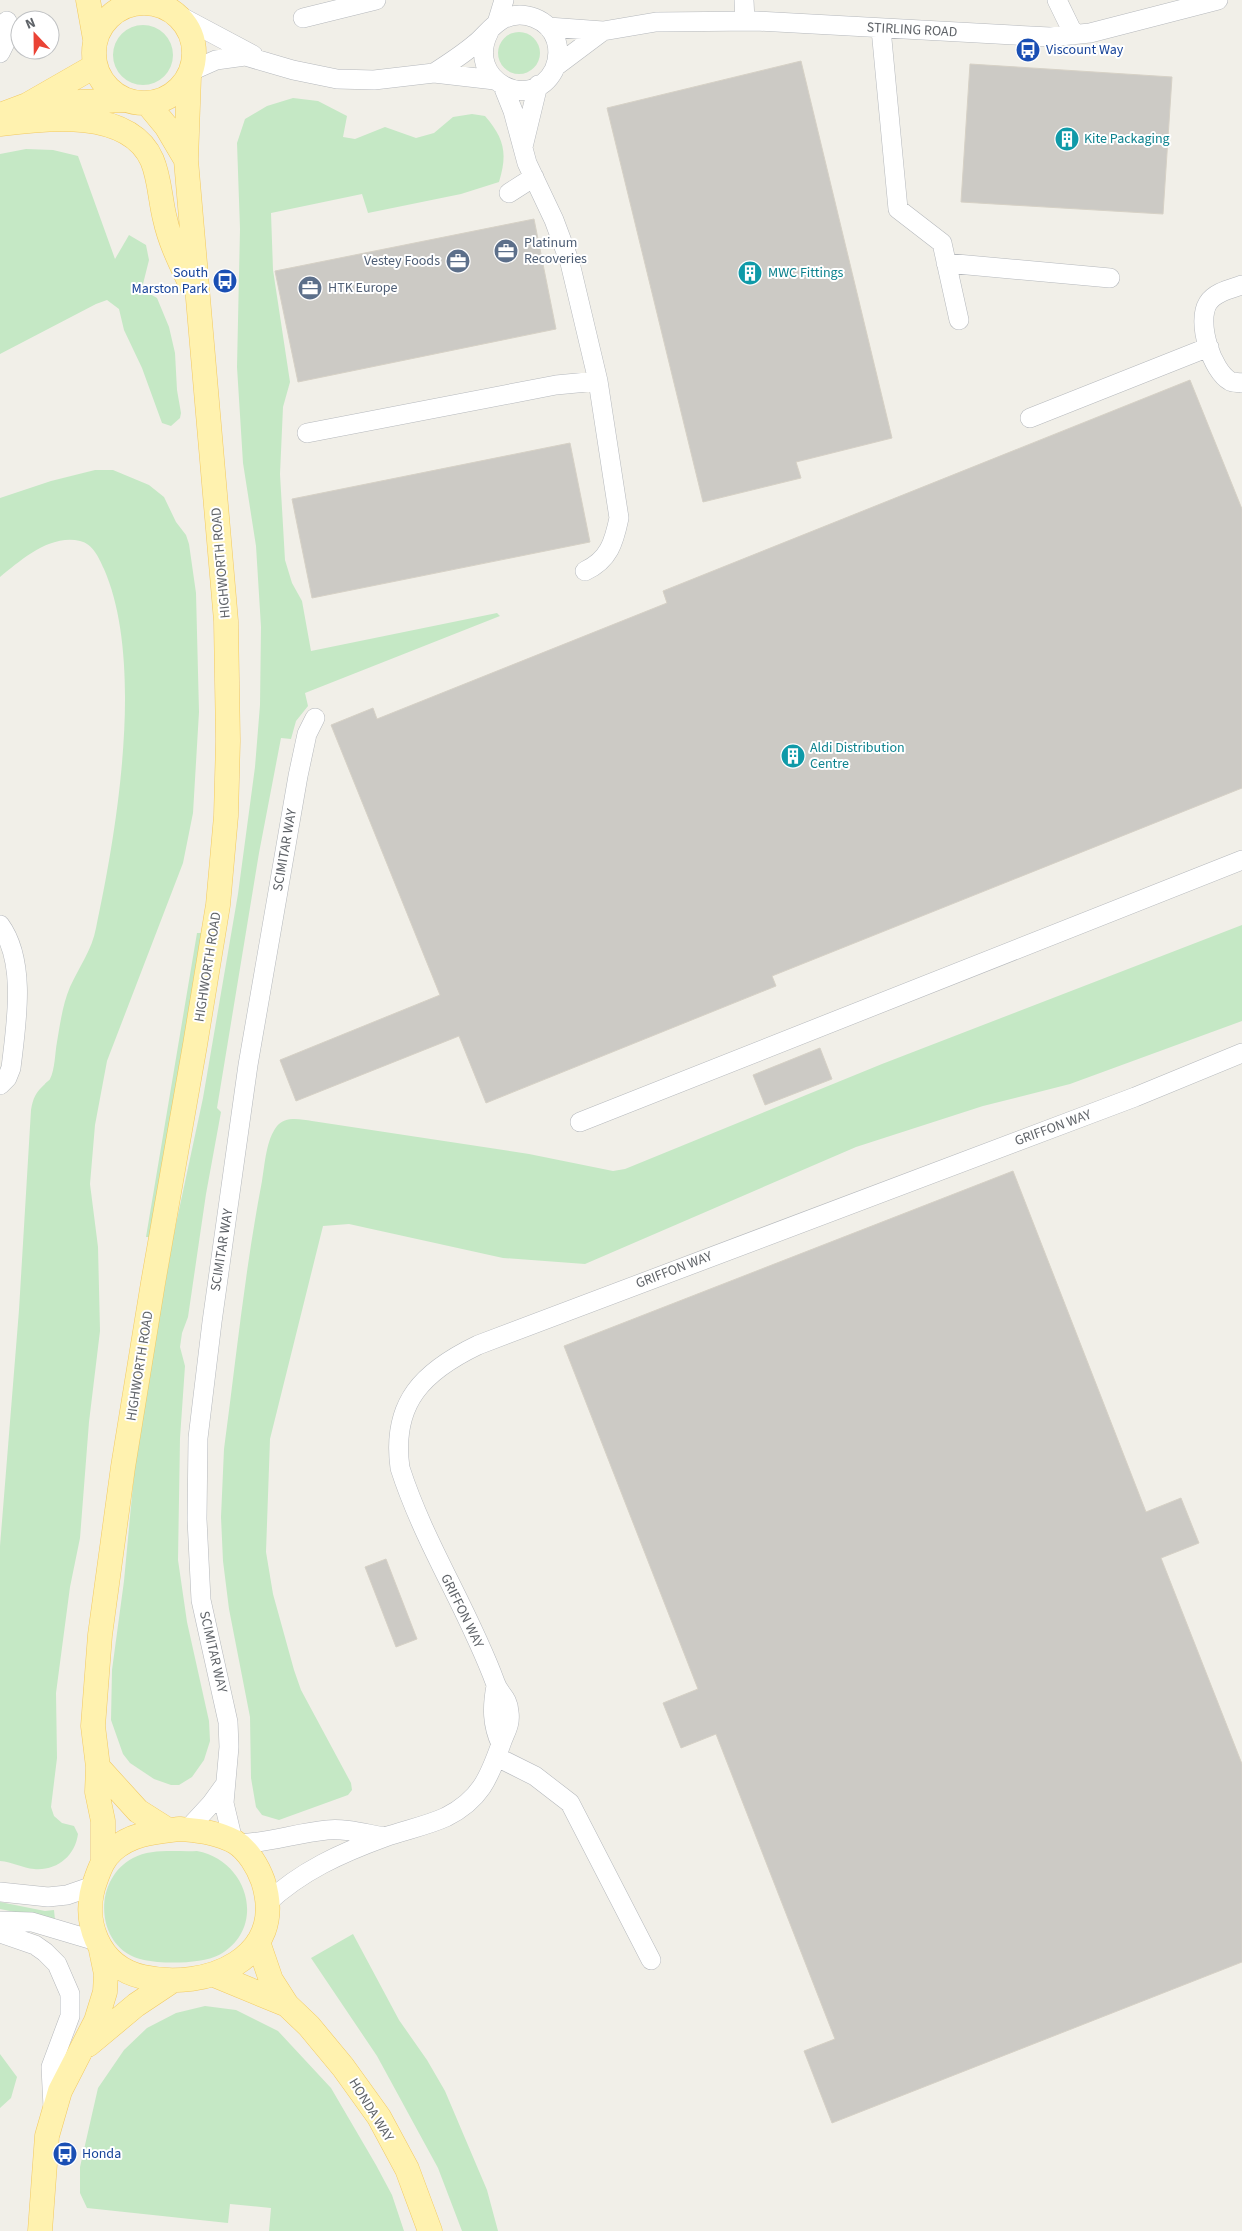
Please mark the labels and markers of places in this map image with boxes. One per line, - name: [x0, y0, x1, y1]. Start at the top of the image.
- bus stop icon: Viscount Way: [1015, 37, 1041, 63]
- place label: Viscount Way: [1046, 40, 1124, 60]
- building icon: Kite Packaging: [1054, 126, 1080, 152]
- place label: Kite Packaging: [1084, 129, 1170, 149]
- place label: Platinum Recoveries: [524, 233, 587, 269]
- office icon: Platinum Recoveries: [493, 238, 519, 264]
- office icon: Vestey Foods: [445, 248, 471, 274]
- place label: Vestey Foods: [364, 251, 440, 271]
- building icon: MWC Fittings: [737, 260, 763, 286]
- place label: South Marston Park: [132, 263, 208, 299]
- place label: MWC Fittings: [768, 263, 844, 283]
- bus stop icon: South Marston Park: [212, 268, 238, 294]
- office icon: HTK Europe: [297, 275, 323, 301]
- place label: HTK Europe: [328, 278, 398, 298]
- place label: Aldi Distribution Centre: [810, 738, 905, 774]
- building icon: Aldi Distribution Centre: [780, 743, 806, 769]
- bus stop icon: Honda: [52, 2141, 78, 2167]
- place label: Honda: [82, 2144, 121, 2164]

